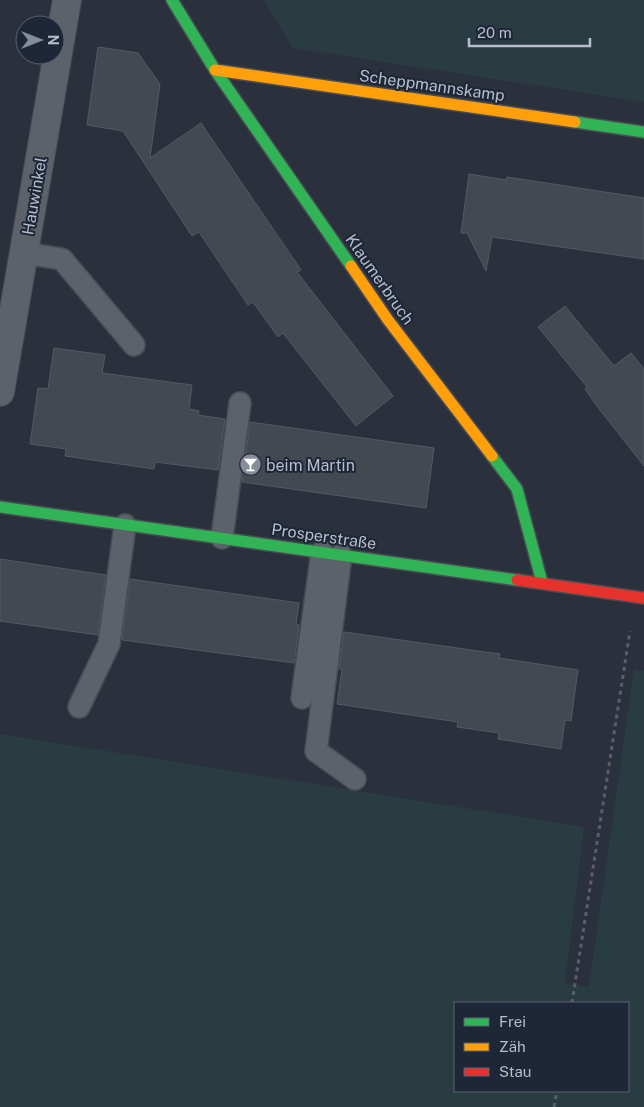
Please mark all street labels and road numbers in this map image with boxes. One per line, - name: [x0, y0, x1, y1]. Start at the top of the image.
- street label: Scheppmannskamp: [358, 66, 506, 105]
- street label: Hauwinkel: [18, 156, 51, 236]
- street label: Klaumerbruch: [341, 230, 418, 328]
- street label: Prosperstraße: [270, 520, 378, 553]

